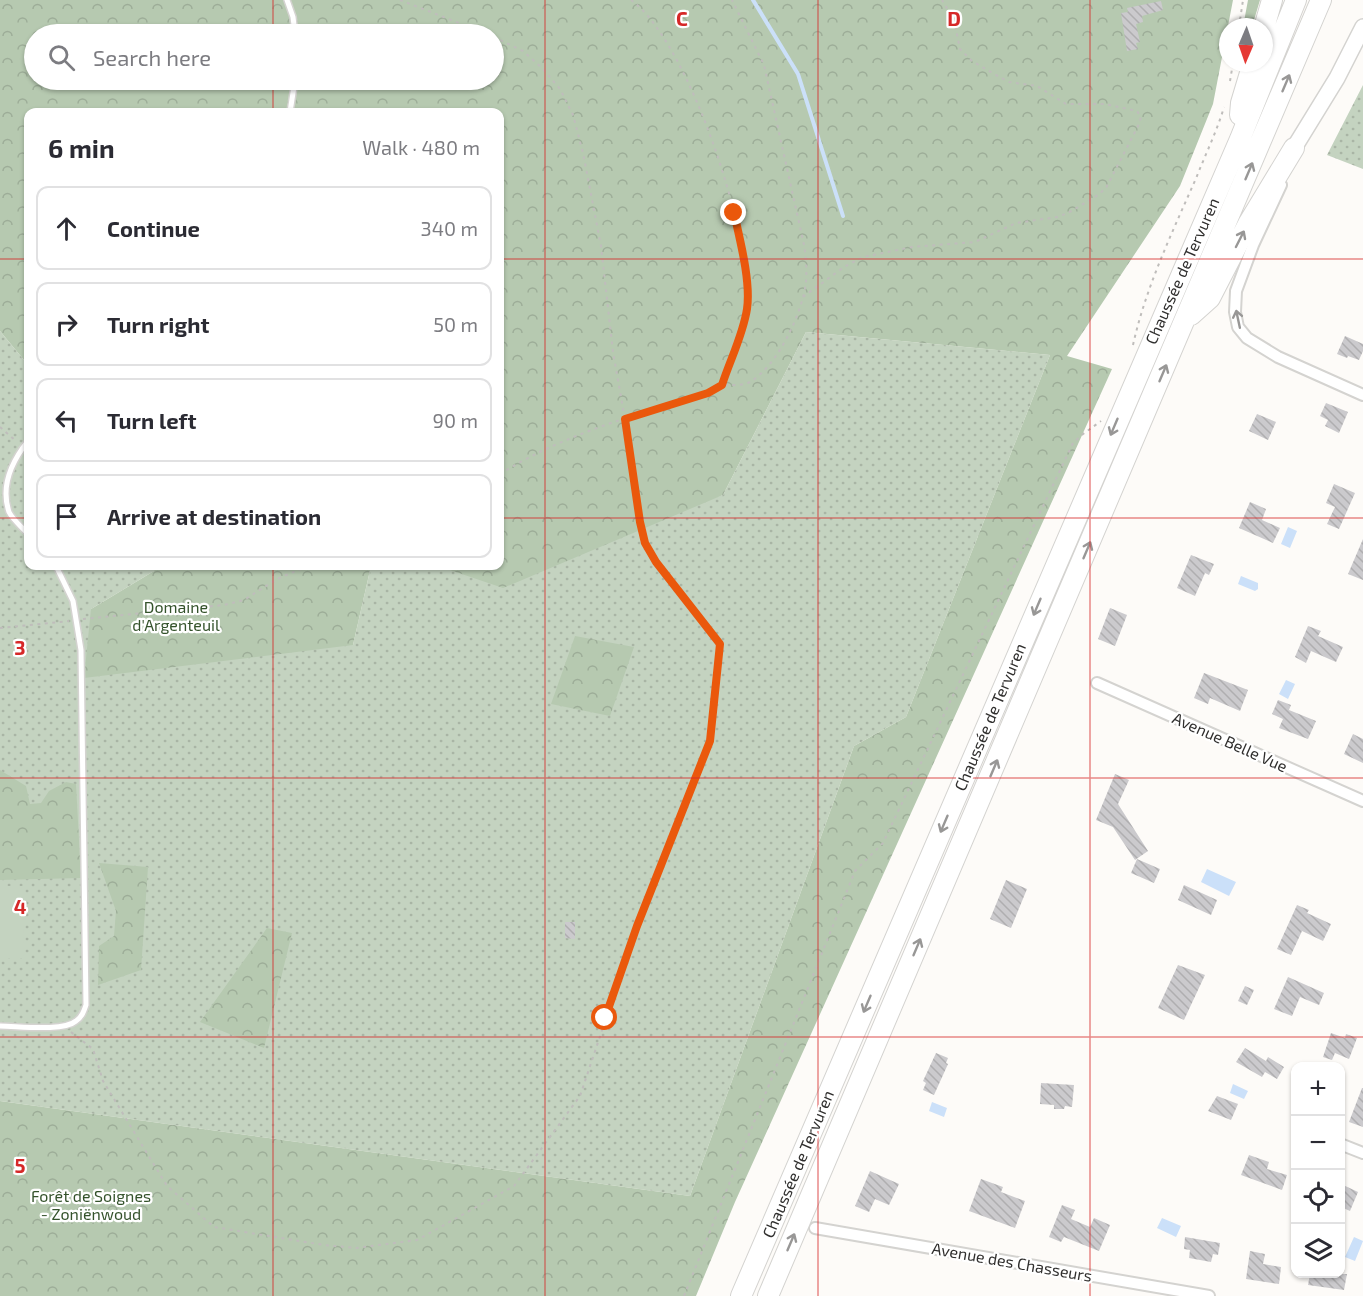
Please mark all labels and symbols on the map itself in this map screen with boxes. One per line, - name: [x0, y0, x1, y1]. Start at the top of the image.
- text: C: [676, 6, 688, 30]
- text: D: [947, 6, 961, 30]
- north arrow: [1219, 18, 1273, 72]
- one-way arrow: [1281, 74, 1292, 93]
- one-way arrow: [1244, 162, 1255, 180]
- street label: Chaussée de Tervuren: [1141, 195, 1222, 347]
- route end: [720, 199, 746, 225]
- one-way arrow: [1234, 231, 1246, 248]
- one-way arrow: [1232, 310, 1243, 329]
- one-way arrow: [1158, 364, 1169, 382]
- one-way arrow: [1108, 418, 1119, 436]
- one-way arrow: [1082, 541, 1093, 559]
- park label: Domaine d'Argenteuil: [132, 597, 220, 634]
- one-way arrow: [1031, 597, 1042, 615]
- text: 3: [14, 635, 26, 659]
- street label: Chaussée de Tervuren: [950, 640, 1029, 793]
- street label: Avenue Belle Vue: [1170, 708, 1291, 775]
- one-way arrow: [989, 759, 1000, 777]
- one-way arrow: [938, 815, 949, 833]
- text: 4: [14, 894, 27, 918]
- one-way arrow: [913, 938, 924, 956]
- one-way arrow: [861, 994, 872, 1012]
- route start: [591, 1004, 617, 1030]
- street label: Chaussée de Tervuren: [758, 1087, 837, 1240]
- text: 5: [14, 1153, 26, 1177]
- park label: Forêt de Soignes - Zoniënwoud: [31, 1186, 151, 1223]
- one-way arrow: [786, 1234, 797, 1252]
- street label: Avenue des Chasseurs: [930, 1238, 1094, 1285]

